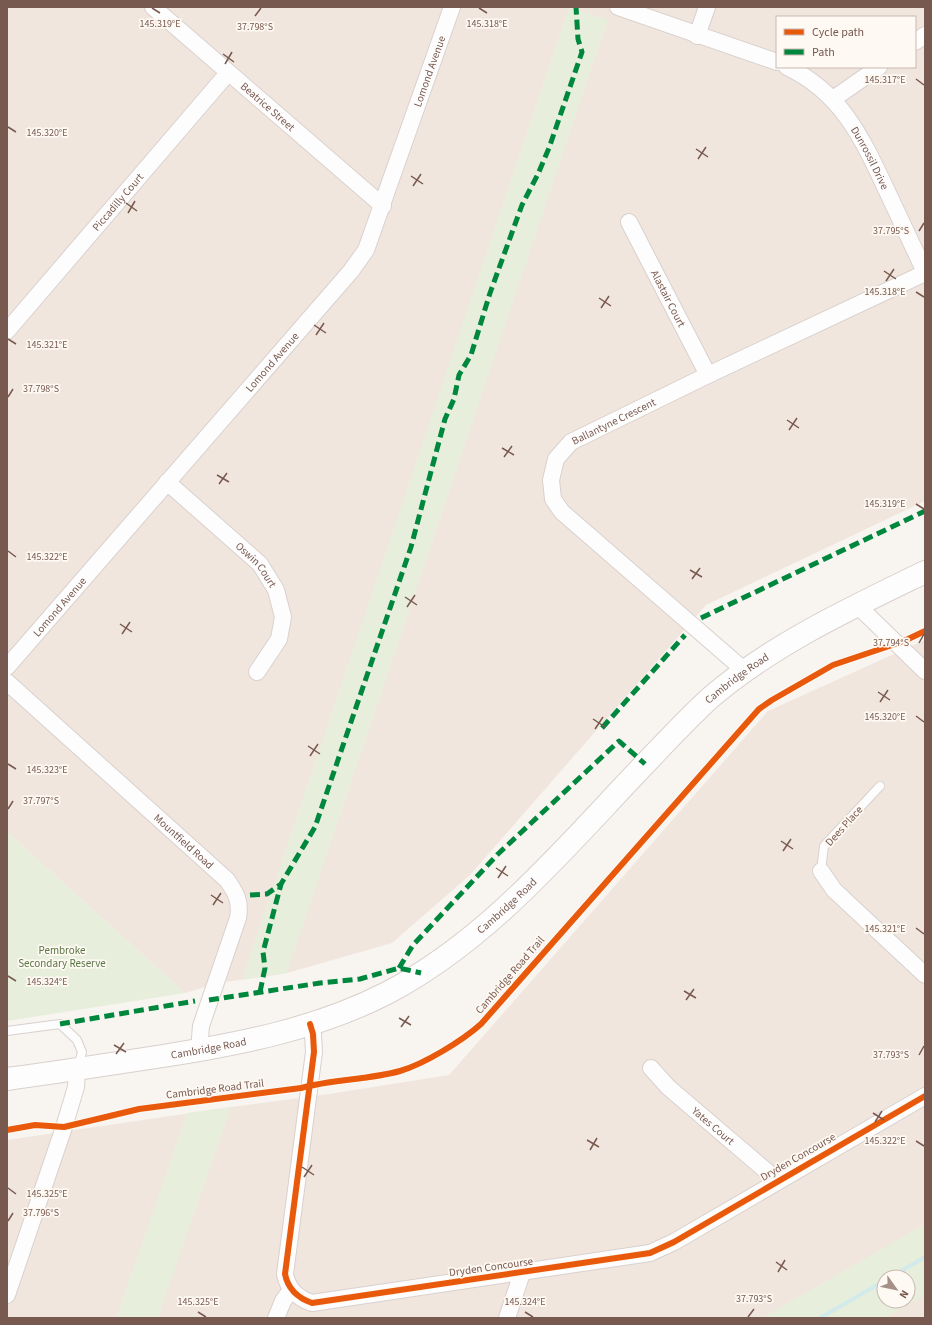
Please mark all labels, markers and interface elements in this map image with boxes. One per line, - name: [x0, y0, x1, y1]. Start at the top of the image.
- legend: [776, 16, 916, 68]
- text: 145.319°E: [140, 17, 180, 31]
- text: 145.318°E: [467, 17, 507, 31]
- text: 37.798°S: [237, 20, 273, 34]
- text: Cycle path: [812, 24, 864, 41]
- street label: Lomond Avenue: [410, 33, 449, 109]
- text: Path: [812, 44, 835, 61]
- text: 145.317°E: [865, 73, 905, 87]
- street label: Beatrice Street: [238, 79, 299, 134]
- street label: Dunrossil Drive: [848, 123, 893, 192]
- text: 145.320°E: [27, 126, 67, 140]
- street label: Piccadilly Court: [89, 170, 147, 234]
- text: 37.795°S: [873, 224, 909, 238]
- street label: Alastair Court: [648, 267, 690, 330]
- text: 145.318°E: [865, 285, 905, 299]
- street label: Lomond Avenue: [242, 329, 302, 395]
- text: 145.321°E: [27, 338, 67, 352]
- text: 37.798°S: [23, 382, 59, 396]
- street label: Ballantyne Crescent: [569, 394, 658, 448]
- text: 145.319°E: [865, 497, 905, 511]
- street label: Oswin Court: [232, 538, 280, 591]
- text: 145.322°E: [27, 550, 67, 564]
- street label: Lomond Avenue: [29, 573, 90, 640]
- text: 37.794°S: [873, 636, 909, 650]
- street label: Cambridge Road: [701, 649, 772, 707]
- text: 145.320°E: [865, 710, 905, 724]
- text: 145.323°E: [27, 763, 67, 777]
- text: 37.797°S: [23, 794, 59, 808]
- street label: Dees Place: [822, 802, 866, 849]
- street label: Mountfield Road: [151, 810, 217, 872]
- street label: Cambridge Road: [473, 874, 540, 937]
- text: 145.321°E: [865, 922, 905, 936]
- street label: Cambridge Road Trail: [472, 933, 548, 1017]
- park label: Pembroke Secondary Reserve: [18, 943, 106, 971]
- text: 145.324°E: [27, 975, 67, 989]
- street label: Cambridge Road: [170, 1034, 248, 1062]
- text: 37.793°S: [873, 1048, 909, 1062]
- street label: Cambridge Road Trail: [165, 1076, 265, 1102]
- street label: Yates Court: [688, 1103, 738, 1148]
- street label: Dryden Concourse: [758, 1129, 839, 1185]
- text: 145.322°E: [865, 1134, 905, 1148]
- text: 145.325°E: [27, 1187, 67, 1201]
- text: 37.796°S: [23, 1206, 59, 1220]
- street label: Dryden Concourse: [448, 1254, 534, 1280]
- north arrow: [876, 1269, 916, 1309]
- text: N: [896, 1287, 912, 1301]
- text: 37.793°S: [736, 1292, 772, 1306]
- text: 145.325°E: [178, 1295, 218, 1309]
- text: 145.324°E: [505, 1295, 545, 1309]

